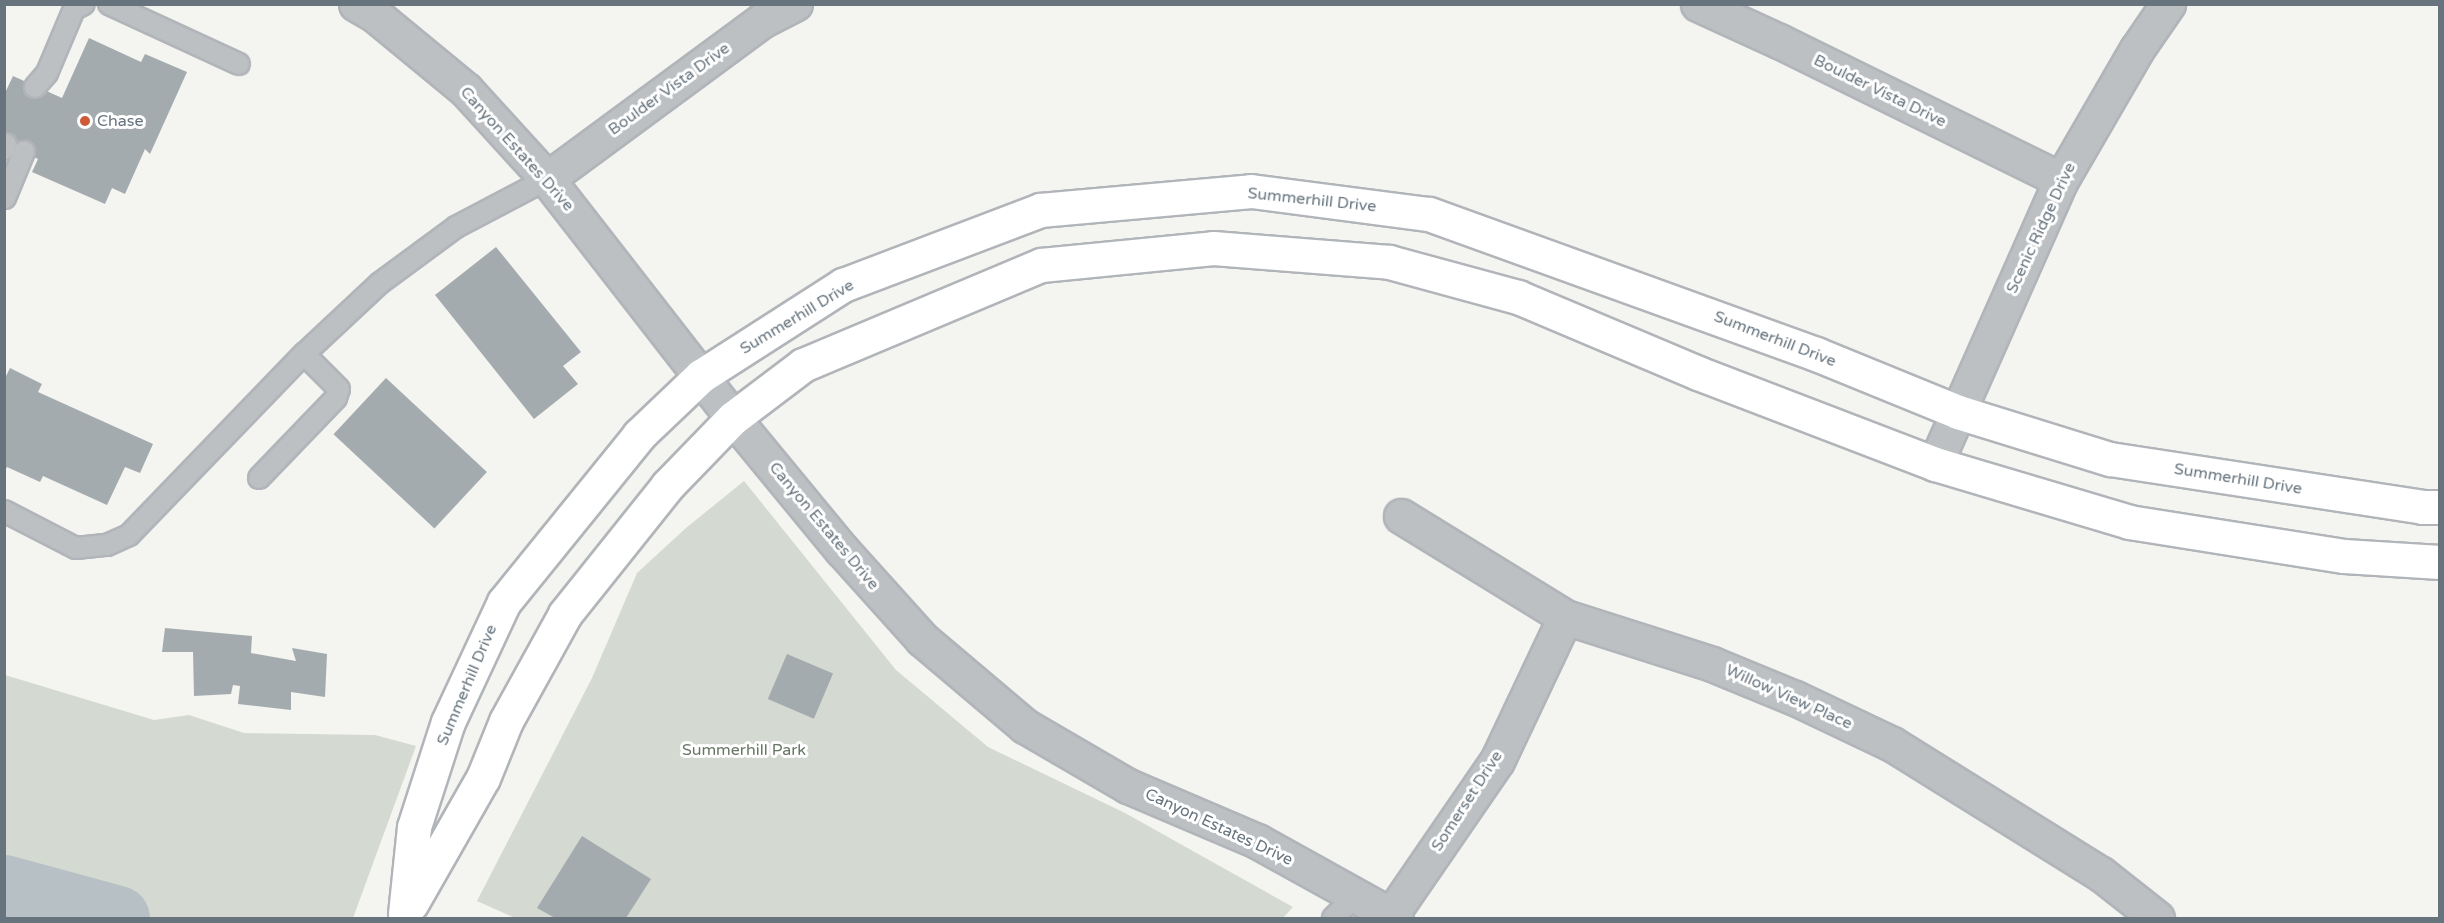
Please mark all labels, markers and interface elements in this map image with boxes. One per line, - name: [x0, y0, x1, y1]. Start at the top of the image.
- street label: Boulder Vista Drive: [605, 39, 733, 139]
- street label: Boulder Vista Drive: [1811, 51, 1949, 131]
- street label: Canyon Estates Drive: [456, 83, 578, 215]
- place label: Chase: [97, 111, 144, 131]
- marker: Chase: [78, 114, 92, 128]
- street label: Scenic Ridge Drive: [2002, 160, 2080, 296]
- street label: Summerhill Drive: [1247, 184, 1377, 216]
- street label: Summerhill Drive: [737, 275, 857, 359]
- street label: Summerhill Drive: [1711, 307, 1839, 371]
- street label: Canyon Estates Drive: [765, 458, 883, 594]
- street label: Summerhill Drive: [2173, 459, 2303, 499]
- street label: Summerhill Drive: [433, 622, 501, 748]
- street label: Willow View Place: [1723, 661, 1855, 733]
- park label: Summerhill Park: [682, 740, 806, 760]
- street label: Somerset Drive: [1427, 747, 1507, 855]
- street label: Canyon Estates Drive: [1142, 784, 1296, 870]

